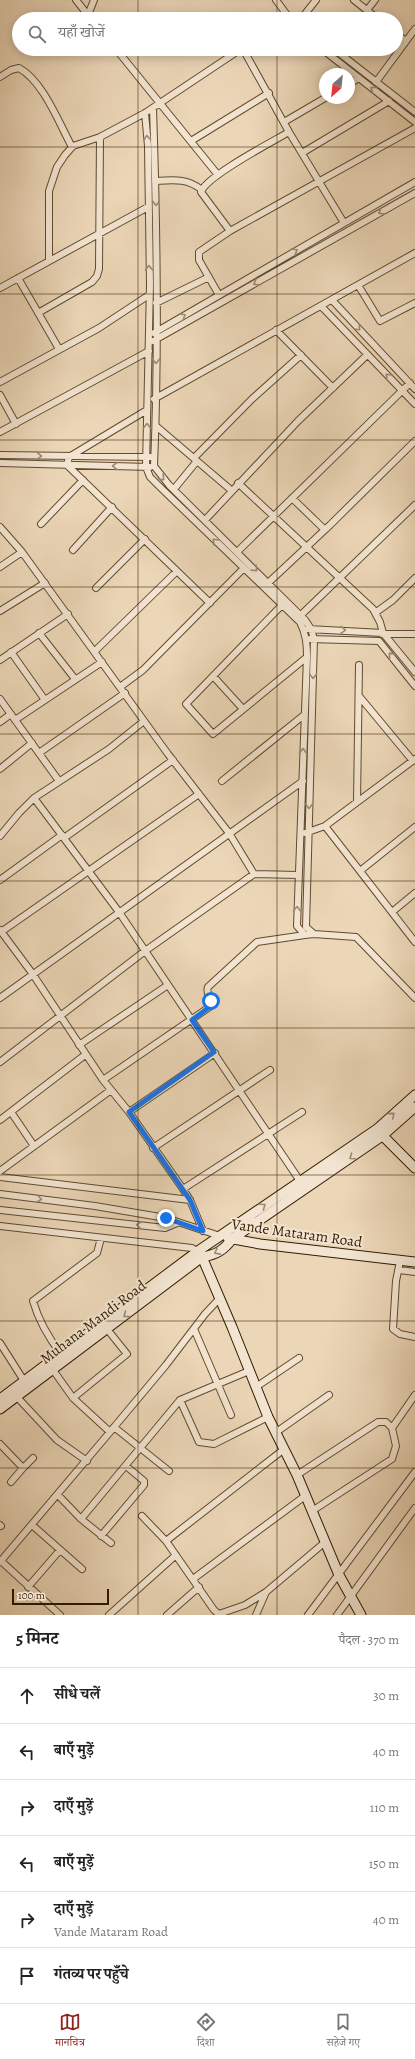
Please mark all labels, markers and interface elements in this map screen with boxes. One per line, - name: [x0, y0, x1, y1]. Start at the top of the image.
- search box: [12, 12, 403, 56]
- text: यहाँ खोजें: [58, 22, 105, 42]
- icon: search: [26, 23, 48, 45]
- north arrow: [319, 68, 355, 104]
- one-way arrow: [371, 87, 378, 94]
- one-way arrow: [143, 135, 152, 142]
- one-way arrow: [152, 200, 160, 206]
- one-way arrow: [378, 208, 385, 215]
- one-way arrow: [291, 249, 298, 256]
- one-way arrow: [145, 265, 153, 271]
- one-way arrow: [253, 279, 260, 286]
- one-way arrow: [179, 314, 186, 321]
- one-way arrow: [354, 324, 361, 331]
- one-way arrow: [152, 358, 161, 364]
- one-way arrow: [385, 373, 393, 381]
- one-way arrow: [143, 423, 151, 429]
- one-way arrow: [36, 452, 42, 460]
- one-way arrow: [112, 462, 118, 470]
- one-way arrow: [157, 473, 165, 481]
- one-way arrow: [212, 538, 220, 546]
- one-way arrow: [250, 564, 258, 572]
- one-way arrow: [340, 626, 346, 635]
- one-way arrow: [388, 653, 395, 660]
- one-way arrow: [309, 673, 317, 679]
- one-way arrow: [299, 748, 307, 754]
- one-way arrow: [304, 803, 313, 809]
- one-way arrow: [293, 906, 301, 912]
- route start: [202, 992, 220, 1010]
- one-way arrow: [387, 1112, 395, 1120]
- one-way arrow: [349, 1152, 356, 1159]
- one-way arrow: [36, 1194, 42, 1203]
- one-way arrow: [259, 1203, 266, 1211]
- route end: [157, 1209, 175, 1227]
- street label: Vande Mataram Road: [229, 1214, 365, 1252]
- one-way arrow: [136, 1221, 142, 1230]
- one-way arrow: [214, 1247, 221, 1255]
- street label: Muhana Mandi Road: [36, 1275, 151, 1368]
- one-way arrow: [124, 1310, 131, 1317]
- scale bar: [12, 1587, 109, 1606]
- text: 100 m: [18, 1588, 45, 1603]
- text: 5 मिनट: [16, 1627, 58, 1650]
- text: पैदल · 370 m: [339, 1631, 399, 1648]
- text: सीधे चलें: [54, 1684, 100, 1704]
- icon: ahead: [16, 1685, 38, 1707]
- text: 30 m: [373, 1687, 399, 1704]
- text: बाएँ मुड़ें: [54, 1740, 94, 1760]
- icon: left: [16, 1741, 38, 1763]
- text: 40 m: [373, 1743, 399, 1760]
- text: दाएँ मुड़ें: [54, 1796, 93, 1816]
- icon: right: [16, 1797, 38, 1819]
- text: 110 m: [370, 1799, 399, 1816]
- text: बाएँ मुड़ें: [54, 1852, 94, 1872]
- icon: left: [16, 1853, 38, 1875]
- text: 150 m: [369, 1855, 399, 1872]
- text: दाएँ मुड़ें: [54, 1899, 93, 1919]
- icon: right: [16, 1909, 38, 1931]
- text: 40 m: [373, 1911, 399, 1928]
- text: Vande Mataram Road: [54, 1923, 168, 1940]
- text: गंतव्य पर पहुँचे: [54, 1964, 129, 1984]
- icon: arrive: [16, 1965, 38, 1987]
- tab: मानचित्र: [55, 2011, 85, 2053]
- tab: दिशा: [195, 2011, 217, 2053]
- tab: सहेजे गए: [327, 2011, 360, 2053]

